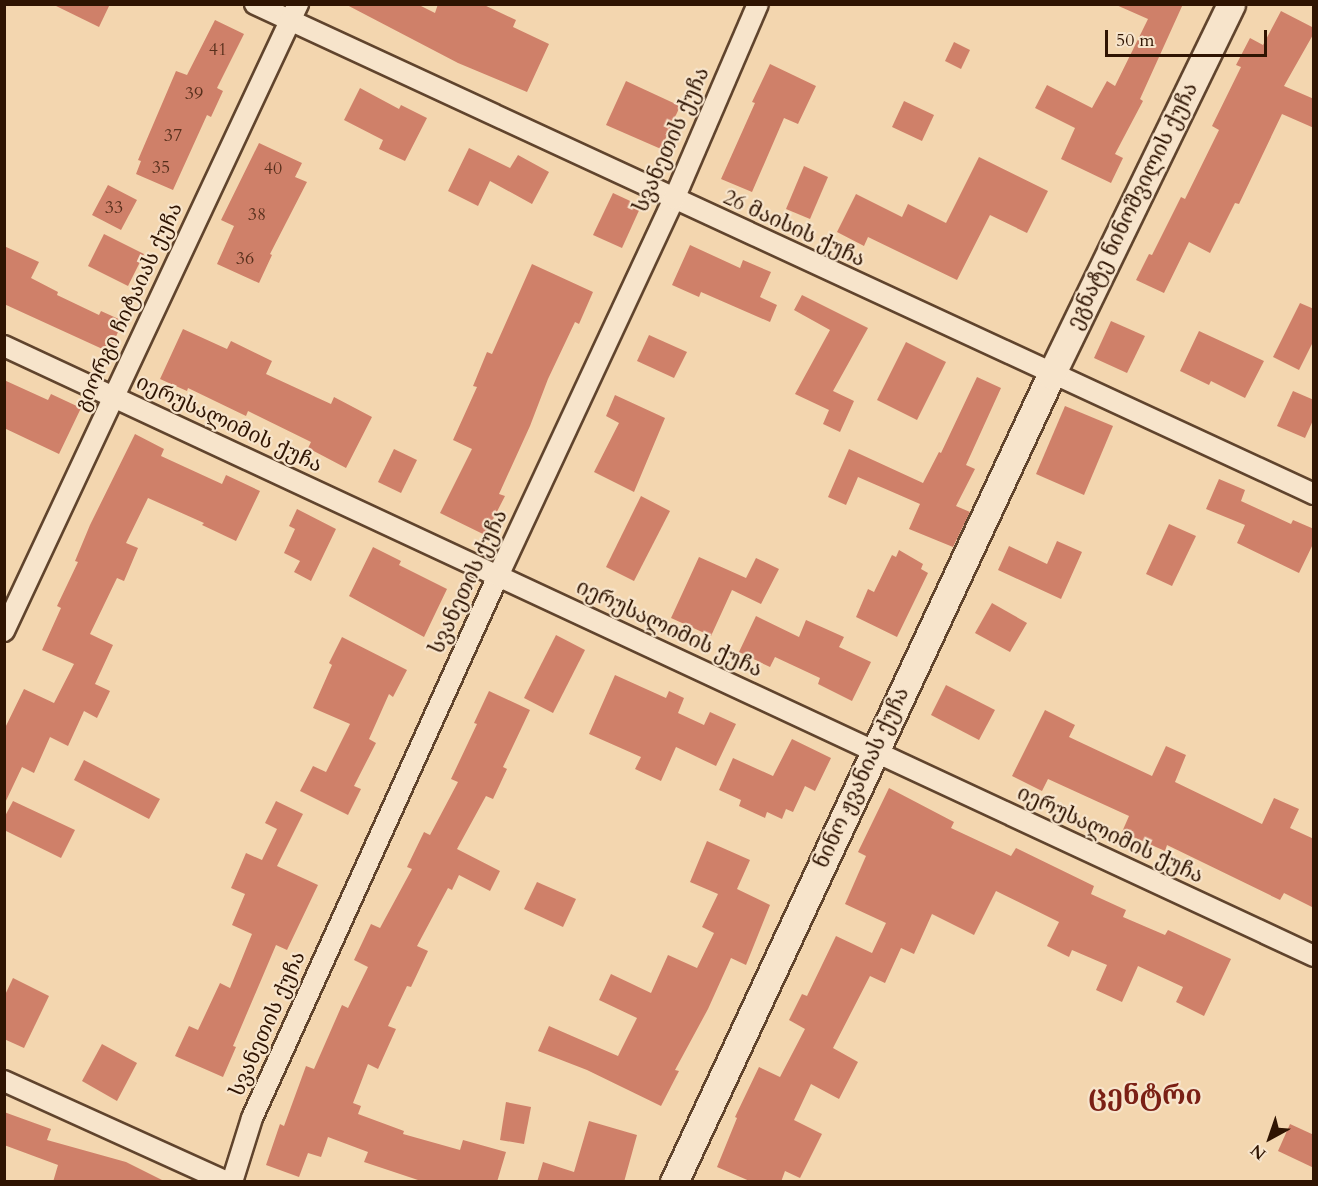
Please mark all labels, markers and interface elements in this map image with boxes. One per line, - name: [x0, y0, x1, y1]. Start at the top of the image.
- scale bar: [1108, 18, 1270, 56]
- text: 50 m: [1116, 28, 1155, 53]
- house number: 41: [209, 39, 227, 61]
- street label: სვანეთის ქუჩა: [629, 63, 715, 217]
- street label: ეგნატე ნინოშვილის ქუჩა: [1062, 79, 1204, 333]
- house number: 39: [185, 83, 203, 105]
- house number: 37: [164, 125, 182, 147]
- house number: 35: [152, 157, 170, 179]
- house number: 40: [264, 158, 282, 180]
- street label: 26 მაისის ქუჩა: [719, 185, 869, 273]
- house number: 33: [105, 197, 123, 219]
- street label: გიორგი ჩიტაიას ქუჩა: [70, 199, 188, 415]
- house number: 38: [248, 204, 266, 226]
- house number: 36: [236, 248, 254, 270]
- street label: იერუსალიმის ქუჩა: [132, 370, 326, 478]
- street label: სვანეთის ქუჩა: [425, 506, 513, 658]
- street label: იერუსალიმის ქუჩა: [572, 575, 766, 683]
- street label: ნინო ჟვანიას ქუჩა: [809, 683, 915, 873]
- street label: იერუსალიმის ქუჩა: [1013, 781, 1207, 889]
- street label: სვანეთის ქუჩა: [225, 947, 311, 1101]
- district label: ცენტრი: [1088, 1080, 1202, 1112]
- north arrow: [1240, 1108, 1300, 1168]
- text: N: [1246, 1139, 1271, 1165]

